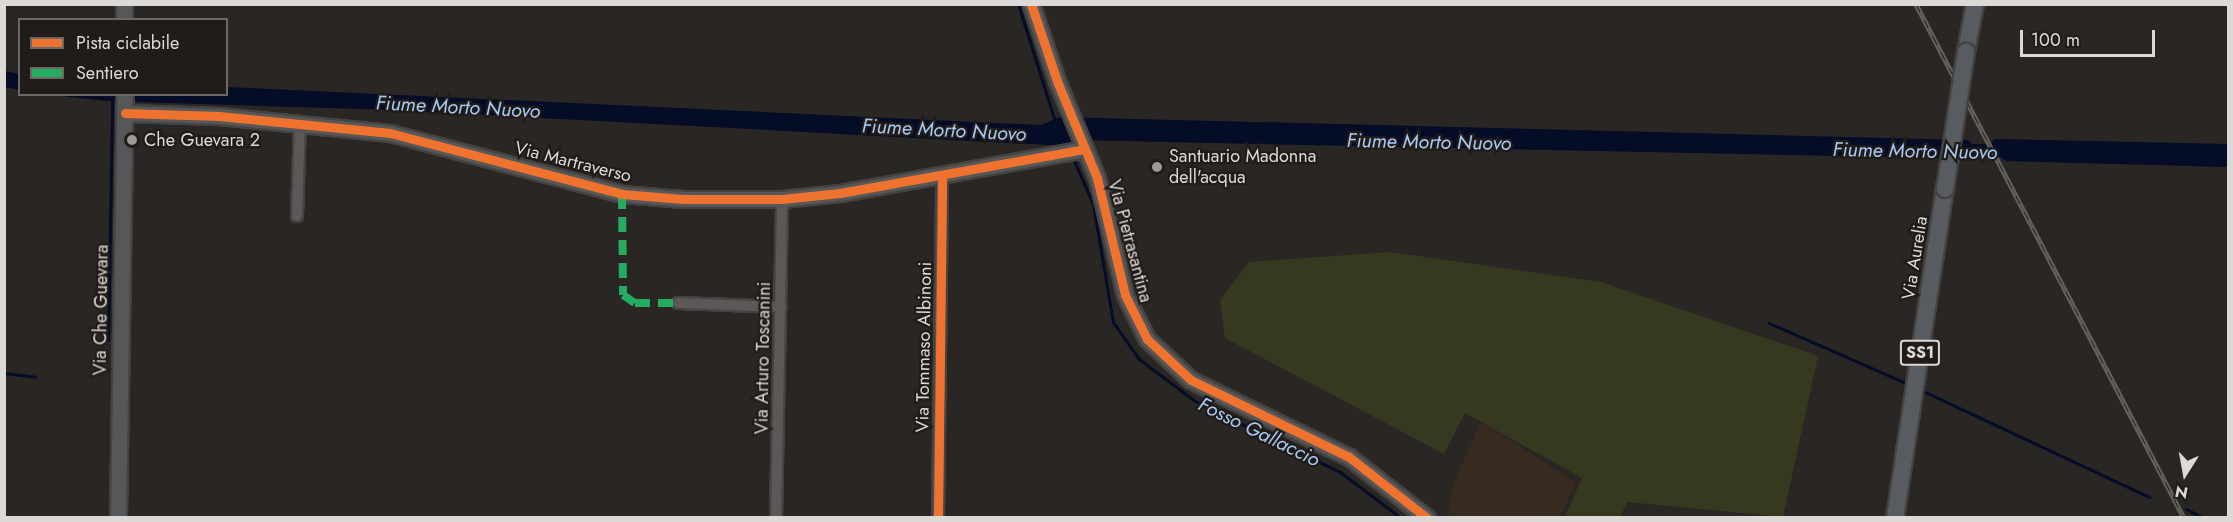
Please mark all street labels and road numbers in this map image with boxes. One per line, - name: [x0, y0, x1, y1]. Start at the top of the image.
- street label: Via Martraverso: [513, 137, 633, 187]
- street label: Via Pietrasantina: [1103, 177, 1157, 305]
- street label: Via Aurelia: [1898, 215, 1932, 301]
- street label: Via Che Guevara: [89, 244, 113, 376]
- street label: Via Tommaso Albinoni: [912, 262, 936, 432]
- street label: Via Arturo Toscanini: [751, 281, 775, 435]
- road number: SS1: [1899, 340, 1941, 366]

